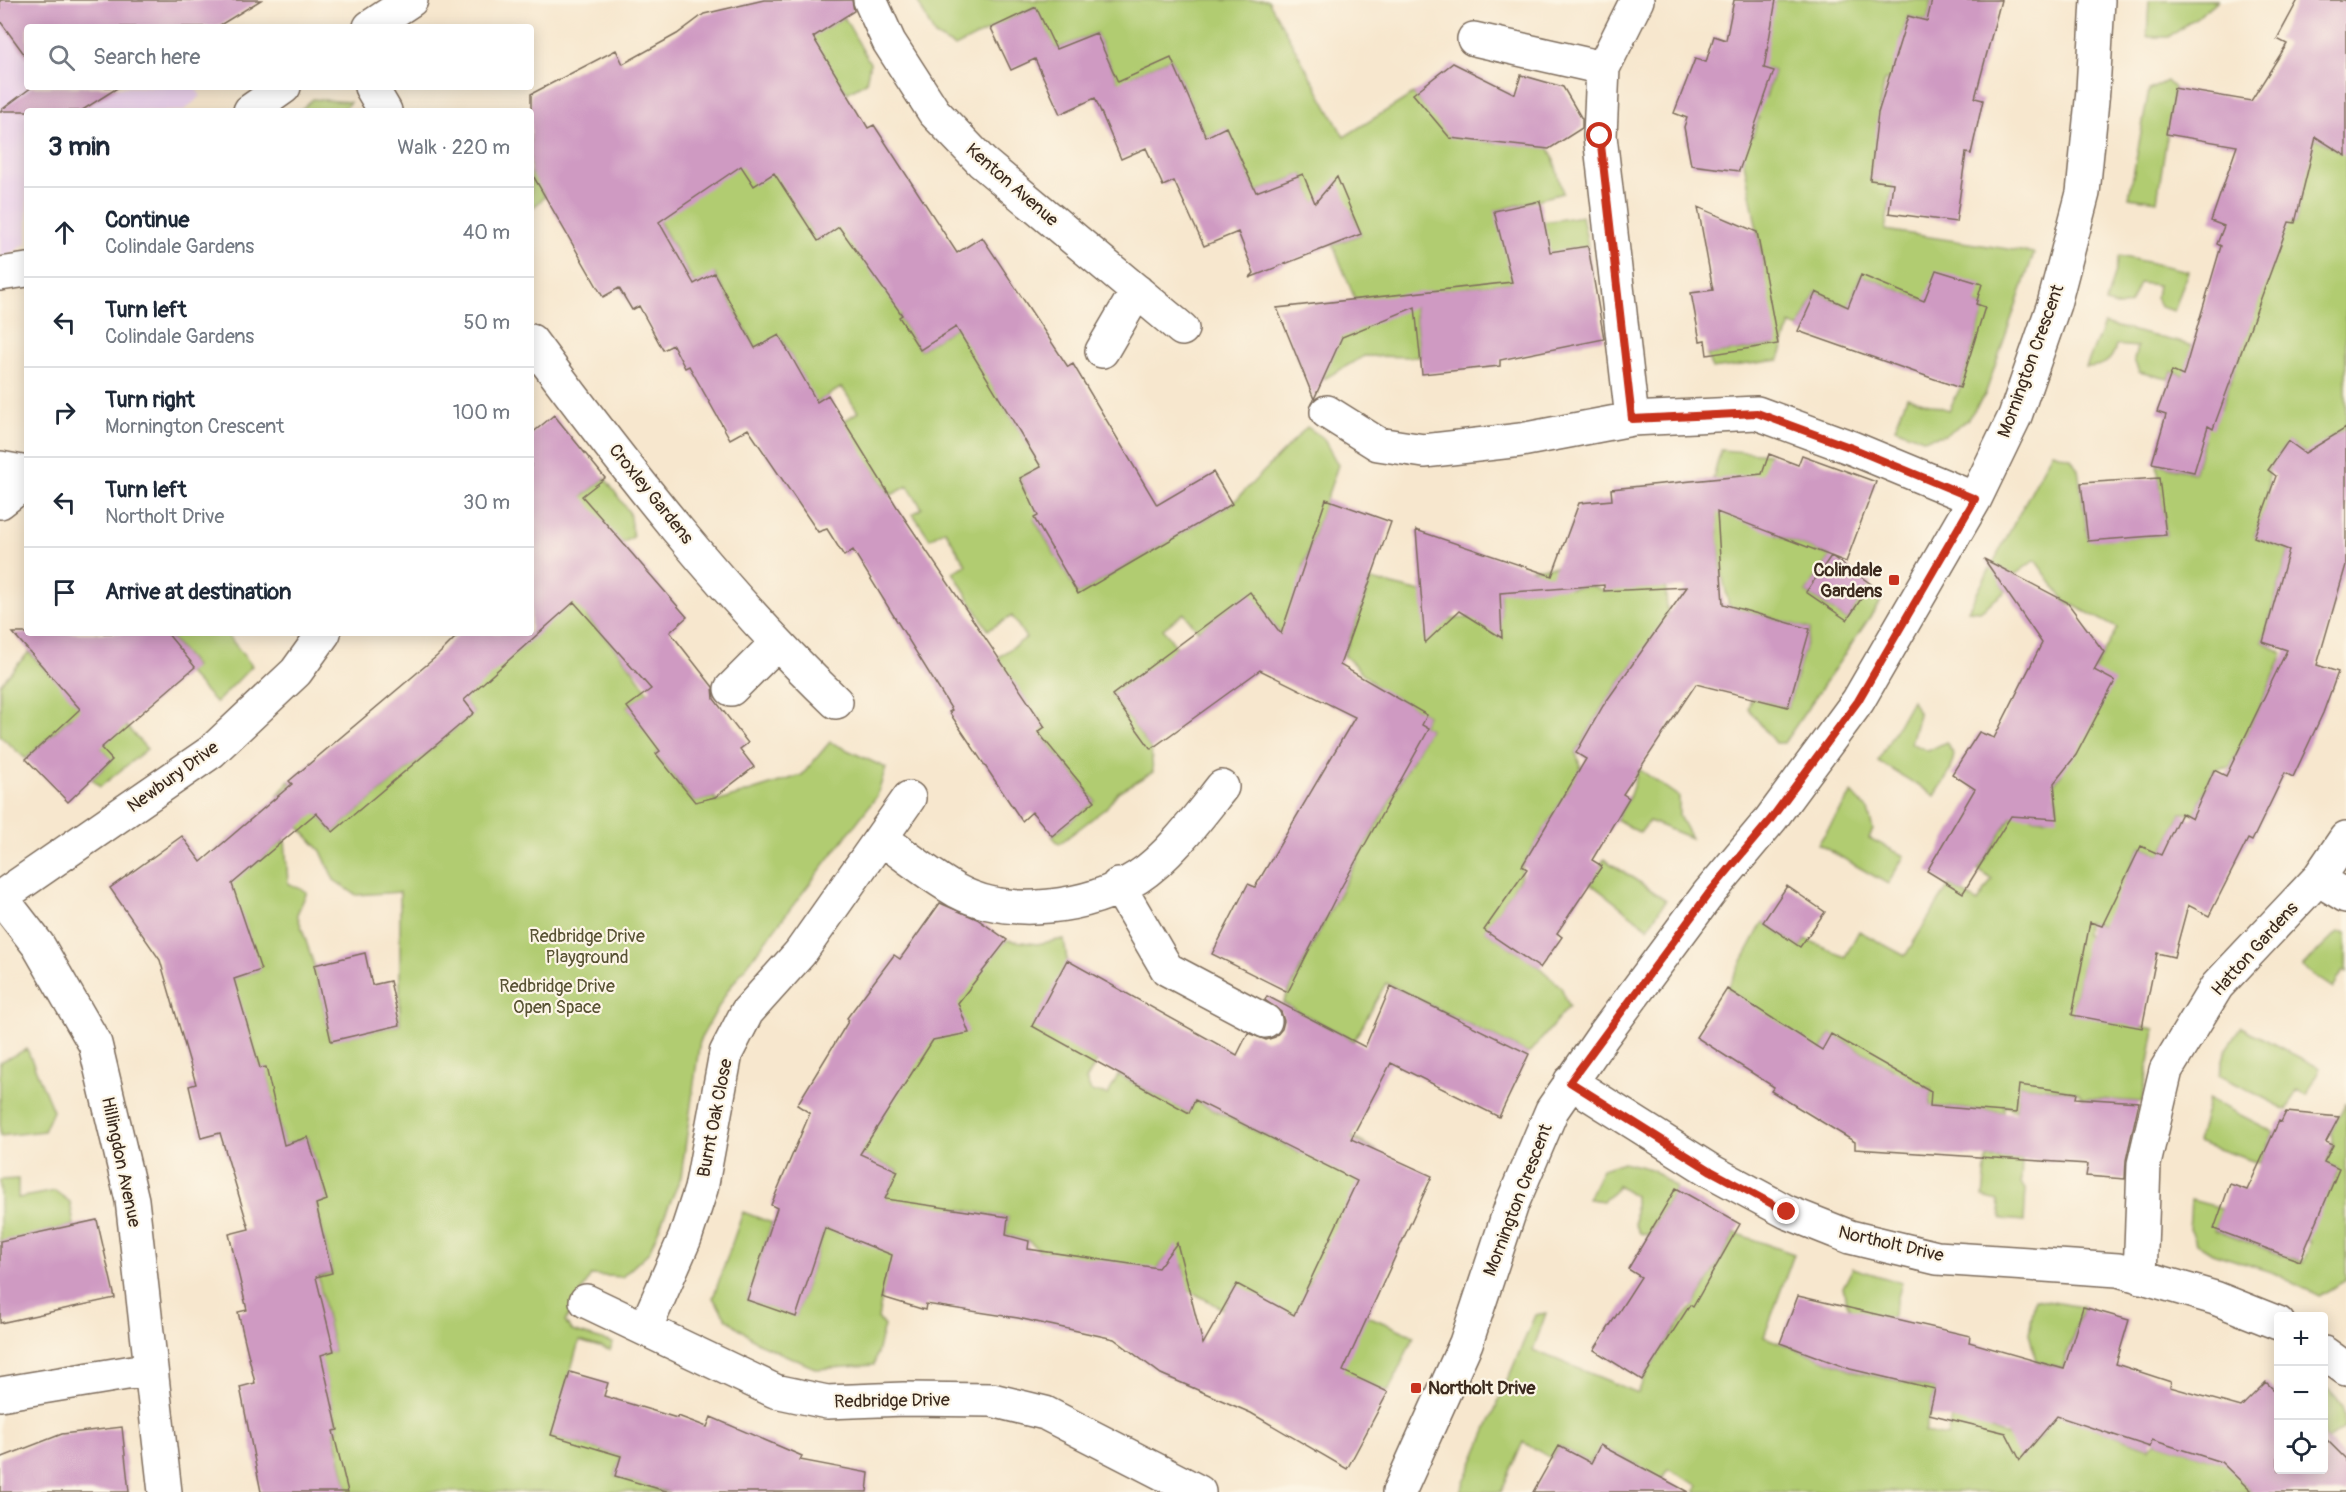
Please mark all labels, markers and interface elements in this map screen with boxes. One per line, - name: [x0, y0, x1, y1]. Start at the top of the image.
- search box: [24, 24, 534, 90]
- icon: search: [45, 41, 78, 74]
- text: Search here: [93, 43, 200, 71]
- route start: [1586, 122, 1612, 148]
- text: 3 min: [48, 131, 110, 163]
- text: Walk · 220 m: [397, 135, 510, 160]
- street label: Kenton Avenue: [961, 138, 1063, 232]
- text: Continue: [105, 206, 189, 234]
- icon: ahead: [48, 216, 81, 249]
- text: 40 m: [463, 220, 510, 245]
- text: Colindale Gardens: [105, 234, 254, 259]
- street label: Mornington Crescent: [1993, 281, 2070, 441]
- text: Turn left: [105, 296, 187, 324]
- icon: left: [48, 306, 81, 339]
- text: 50 m: [463, 310, 510, 335]
- text: Colindale Gardens: [105, 324, 254, 349]
- text: Turn right: [105, 386, 195, 414]
- icon: right: [48, 396, 81, 429]
- text: 100 m: [453, 400, 510, 425]
- text: Mornington Crescent: [105, 414, 284, 439]
- street label: Croxley Gardens: [604, 439, 698, 549]
- text: Turn left: [105, 476, 187, 504]
- icon: left: [48, 486, 81, 519]
- text: 30 m: [463, 490, 510, 515]
- text: Northolt Drive: [105, 504, 224, 529]
- place label: Colindale Gardens: [1813, 559, 1883, 603]
- marker: Colindale Gardens: [1887, 573, 1901, 587]
- icon: arrive: [48, 576, 81, 609]
- text: Arrive at destination: [105, 578, 291, 606]
- street label: Newbury Drive: [123, 736, 223, 818]
- street label: Hatton Gardens: [2207, 897, 2303, 1001]
- park label: Redbridge Drive Playground: [529, 925, 645, 969]
- park label: Redbridge Drive Open Space: [499, 975, 615, 1019]
- street label: Burnt Oak Close: [692, 1057, 738, 1179]
- street label: Hillingdon Avenue: [96, 1095, 146, 1229]
- street label: Mornington Crescent: [1478, 1120, 1558, 1279]
- route end: [1773, 1198, 1799, 1224]
- street label: Northolt Drive: [1836, 1221, 1946, 1267]
- map controls: [2274, 1312, 2328, 1474]
- button: +: [2274, 1312, 2328, 1366]
- button: −: [2274, 1366, 2328, 1420]
- place label: Northolt Drive: [1428, 1377, 1537, 1400]
- marker: Northolt Drive: [1409, 1381, 1423, 1395]
- street label: Redbridge Drive: [834, 1388, 950, 1414]
- button: locate: [2274, 1420, 2328, 1474]

